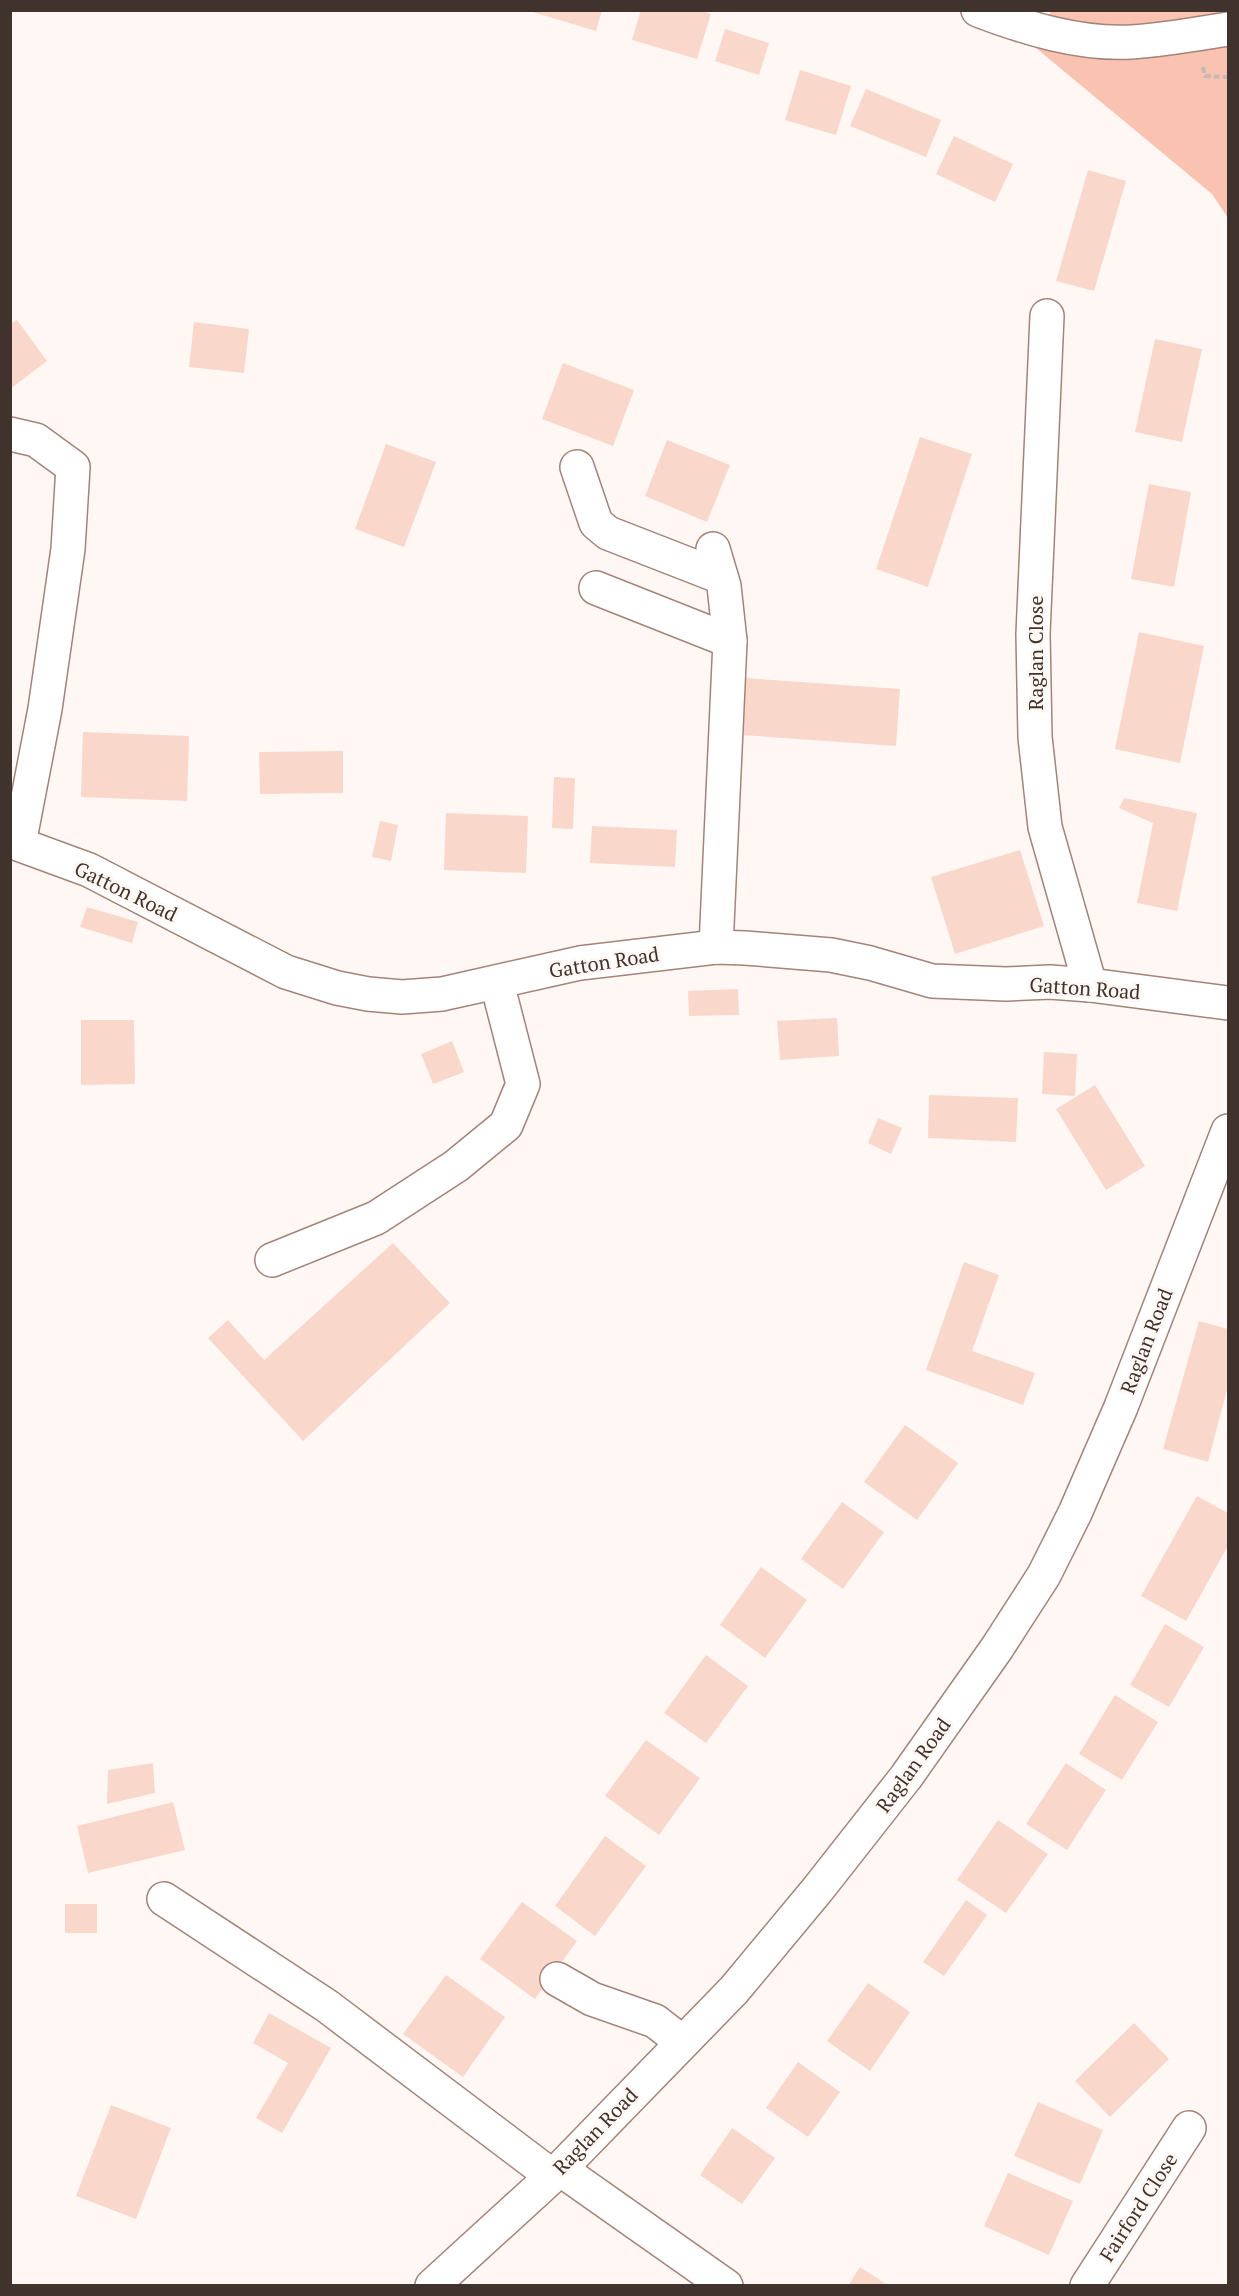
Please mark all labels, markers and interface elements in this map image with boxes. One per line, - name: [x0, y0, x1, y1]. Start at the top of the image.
- street label: Raglan Close: [1022, 596, 1049, 710]
- street label: Gatton Road: [70, 855, 182, 927]
- street label: Gatton Road: [547, 940, 661, 984]
- street label: Gatton Road: [1029, 971, 1141, 1005]
- street label: Raglan Road: [1114, 1284, 1178, 1398]
- street label: Raglan Road: [870, 1712, 956, 1818]
- street label: Raglan Road: [547, 2082, 643, 2180]
- street label: Fairford Close: [1093, 2147, 1183, 2267]

